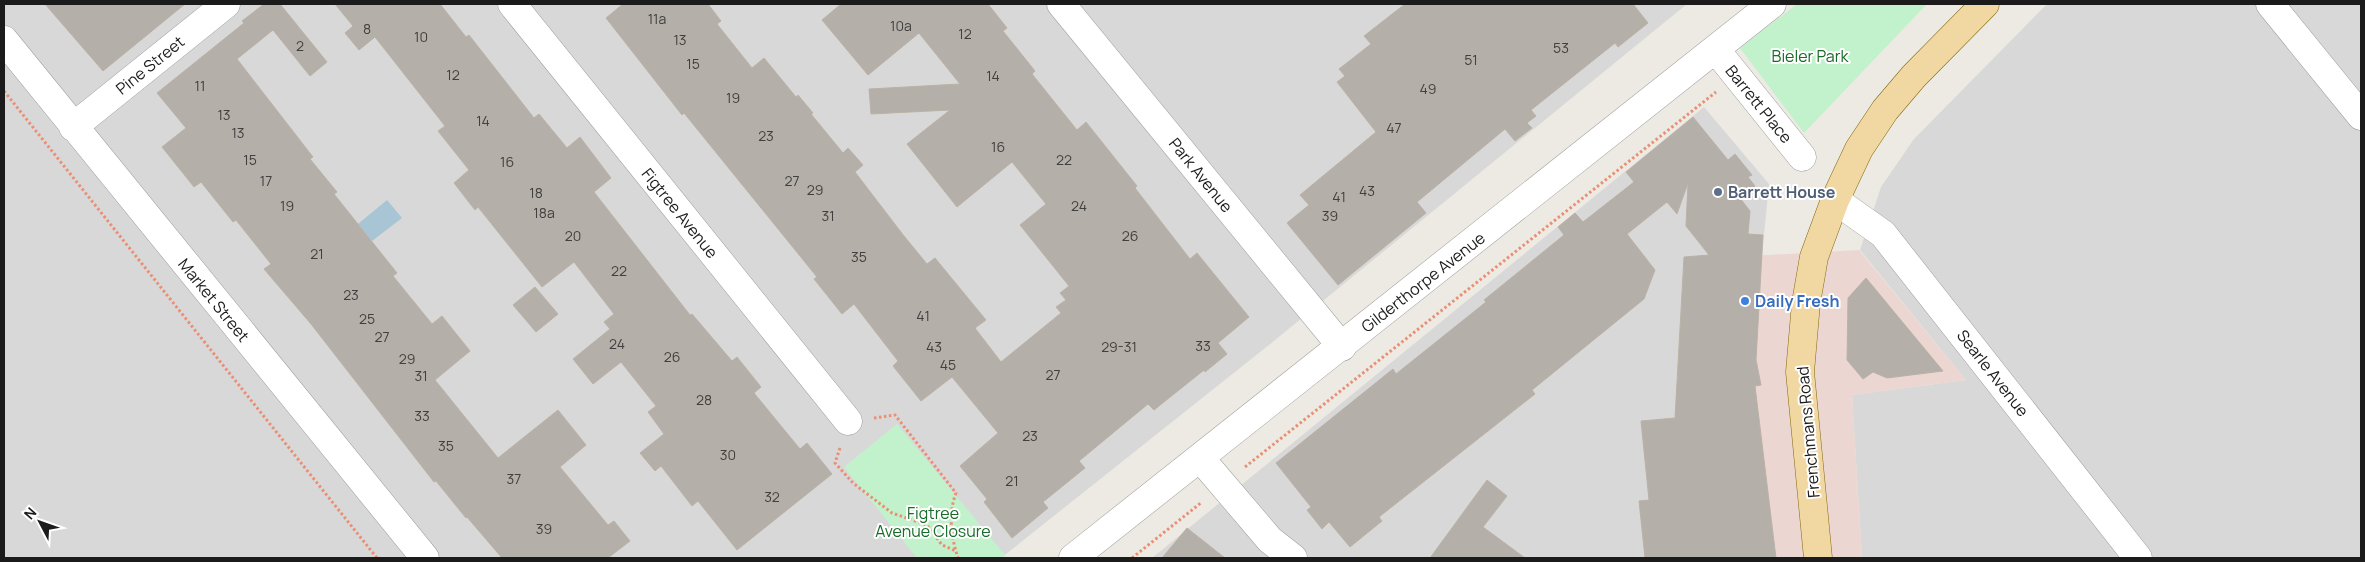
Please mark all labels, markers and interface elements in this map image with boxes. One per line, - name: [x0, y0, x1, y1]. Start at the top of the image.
- house number: 11a: [648, 9, 666, 28]
- house number: 10a: [890, 16, 912, 35]
- house number: 8: [363, 19, 371, 38]
- house number: 12: [958, 24, 972, 43]
- house number: 10: [414, 27, 428, 46]
- house number: 13: [673, 30, 687, 49]
- street label: Pine Street: [111, 31, 189, 99]
- house number: 2: [296, 36, 304, 55]
- house number: 53: [1553, 38, 1569, 57]
- park label: Bieler Park: [1772, 45, 1849, 67]
- house number: 51: [1464, 50, 1478, 69]
- house number: 15: [686, 54, 700, 73]
- street label: Barrett Place: [1721, 60, 1797, 148]
- house number: 12: [446, 65, 460, 84]
- house number: 14: [986, 66, 1000, 85]
- house number: 11: [195, 76, 205, 95]
- house number: 49: [1420, 79, 1436, 98]
- house number: 19: [726, 88, 740, 107]
- house number: 13: [217, 105, 231, 124]
- house number: 14: [476, 111, 490, 130]
- house number: 47: [1386, 118, 1402, 137]
- house number: 13: [231, 123, 245, 142]
- house number: 23: [758, 126, 774, 145]
- street label: Park Avenue: [1164, 133, 1238, 217]
- house number: 16: [991, 137, 1005, 156]
- house number: 15: [243, 150, 257, 169]
- house number: 22: [1056, 150, 1072, 169]
- house number: 16: [500, 152, 514, 171]
- street label: Figtree Avenue: [637, 163, 723, 263]
- house number: 17: [260, 171, 272, 190]
- house number: 27: [784, 171, 800, 190]
- house number: 29: [807, 180, 823, 199]
- house number: 43: [1359, 181, 1375, 200]
- place label: Barrett House: [1728, 181, 1836, 203]
- house number: 18: [529, 183, 543, 202]
- marker: Barrett House: [1712, 186, 1724, 198]
- house number: 41: [1332, 187, 1346, 206]
- house number: 19: [280, 196, 294, 215]
- house number: 24: [1071, 196, 1087, 215]
- house number: 18a: [533, 203, 555, 222]
- house number: 31: [821, 206, 835, 225]
- house number: 39: [1322, 206, 1338, 225]
- house number: 20: [565, 226, 581, 245]
- house number: 26: [1122, 226, 1138, 245]
- street label: Gilderthorpe Avenue: [1357, 227, 1489, 337]
- house number: 21: [310, 244, 324, 263]
- house number: 35: [851, 247, 867, 266]
- street label: Market Street: [173, 254, 255, 346]
- house number: 22: [611, 261, 627, 280]
- house number: 23: [343, 285, 359, 304]
- place label: Daily Fresh: [1755, 290, 1839, 312]
- marker: Daily Fresh: [1739, 295, 1751, 307]
- house number: 41: [916, 306, 930, 325]
- house number: 25: [359, 309, 375, 328]
- street label: Searle Avenue: [1952, 325, 2034, 421]
- house number: 27: [374, 327, 390, 346]
- house number: 24: [609, 334, 625, 353]
- house number: 33: [1195, 336, 1211, 355]
- house number: 43: [926, 337, 942, 356]
- house number: 29-31: [1101, 337, 1137, 356]
- house number: 26: [664, 347, 680, 366]
- house number: 29: [399, 349, 415, 368]
- house number: 45: [940, 355, 956, 374]
- house number: 27: [1045, 365, 1061, 384]
- street label: Frenchmans Road: [1791, 365, 1825, 499]
- house number: 31: [414, 366, 428, 385]
- house number: 28: [696, 390, 712, 409]
- house number: 33: [414, 406, 430, 425]
- house number: 23: [1022, 426, 1038, 445]
- house number: 35: [438, 436, 454, 455]
- house number: 30: [720, 445, 736, 464]
- house number: 37: [507, 469, 521, 488]
- house number: 21: [1005, 471, 1019, 490]
- house number: 32: [764, 487, 780, 506]
- north arrow: [15, 497, 65, 547]
- park label: Figtree Avenue Closure: [875, 502, 991, 542]
- text: N: [19, 503, 40, 523]
- house number: 39: [536, 519, 552, 538]

